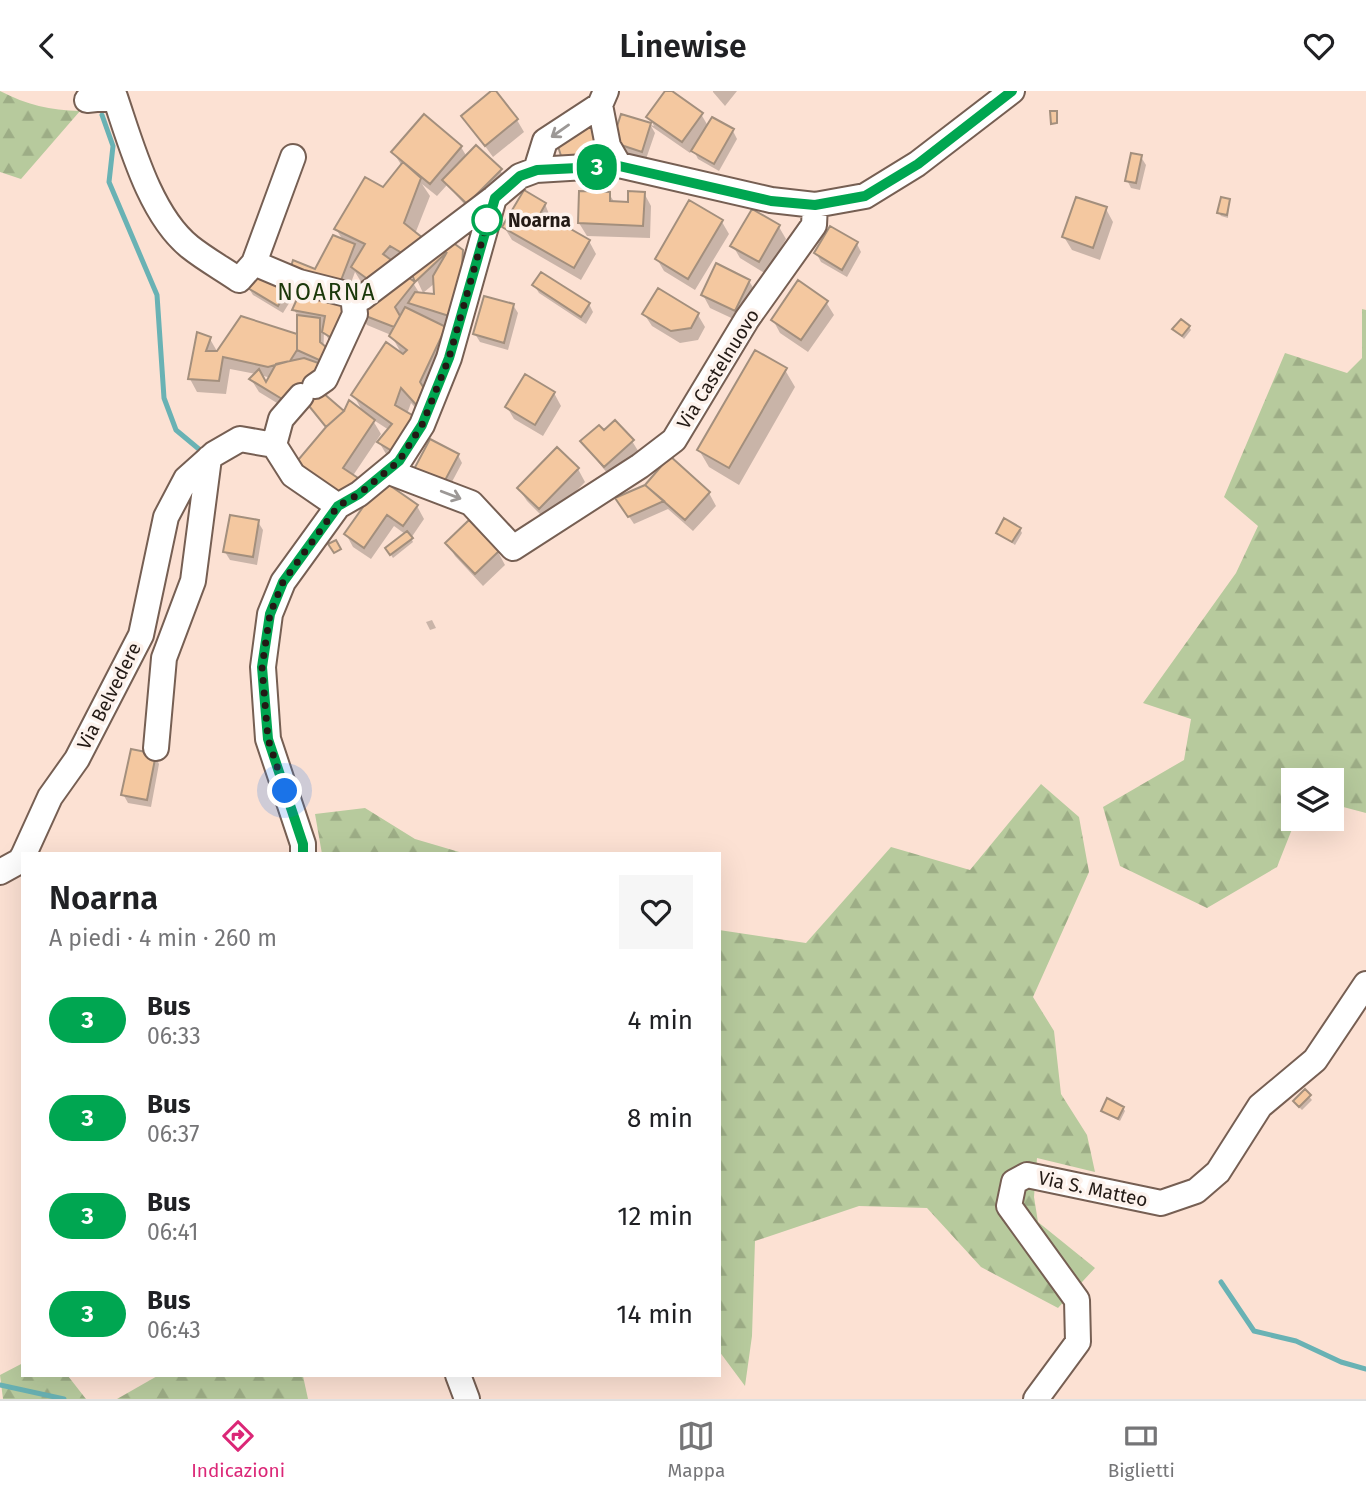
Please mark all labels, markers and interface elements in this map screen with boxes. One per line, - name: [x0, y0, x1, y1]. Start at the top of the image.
- icon: back: [28, 27, 66, 65]
- text: Linewise: [619, 27, 747, 65]
- icon: heart: [1300, 27, 1338, 65]
- one-way arrow: [551, 124, 570, 138]
- line badge: 3: [574, 144, 620, 190]
- text: 3: [591, 153, 603, 181]
- marker: Noarna: [472, 205, 502, 235]
- place label: Noarna: [508, 209, 571, 232]
- district label: NOARNA: [277, 278, 377, 306]
- street label: Via Castelnuovo: [672, 305, 764, 433]
- one-way arrow: [439, 490, 461, 502]
- street label: Via Belvedere: [72, 639, 146, 753]
- map controls: [1281, 768, 1344, 831]
- button: layers: [1281, 768, 1344, 831]
- your location: [267, 773, 302, 808]
- button: heart: [619, 875, 693, 949]
- text: Noarna: [49, 878, 158, 918]
- text: A piedi · 4 min · 260 m: [49, 924, 277, 952]
- text: Bus: [147, 991, 190, 1022]
- text: 4 min: [627, 1005, 693, 1036]
- text: 3: [81, 1006, 94, 1034]
- text: 06:33: [147, 1022, 201, 1050]
- text: Bus: [147, 1089, 190, 1120]
- text: 8 min: [627, 1103, 693, 1134]
- text: 3: [81, 1104, 94, 1132]
- text: 06:37: [147, 1120, 199, 1148]
- street label: Via S. Matteo: [1036, 1166, 1150, 1212]
- text: Bus: [147, 1187, 190, 1218]
- text: 12 min: [617, 1201, 693, 1232]
- text: 3: [81, 1202, 94, 1230]
- text: 06:41: [147, 1218, 198, 1246]
- text: Bus: [147, 1285, 190, 1316]
- text: 14 min: [616, 1299, 693, 1330]
- text: 3: [81, 1300, 94, 1328]
- text: 06:43: [147, 1316, 201, 1344]
- tab: Indicazioni: [191, 1417, 285, 1482]
- tab: Mappa: [667, 1417, 725, 1482]
- tab: Biglietti: [1108, 1417, 1175, 1482]

